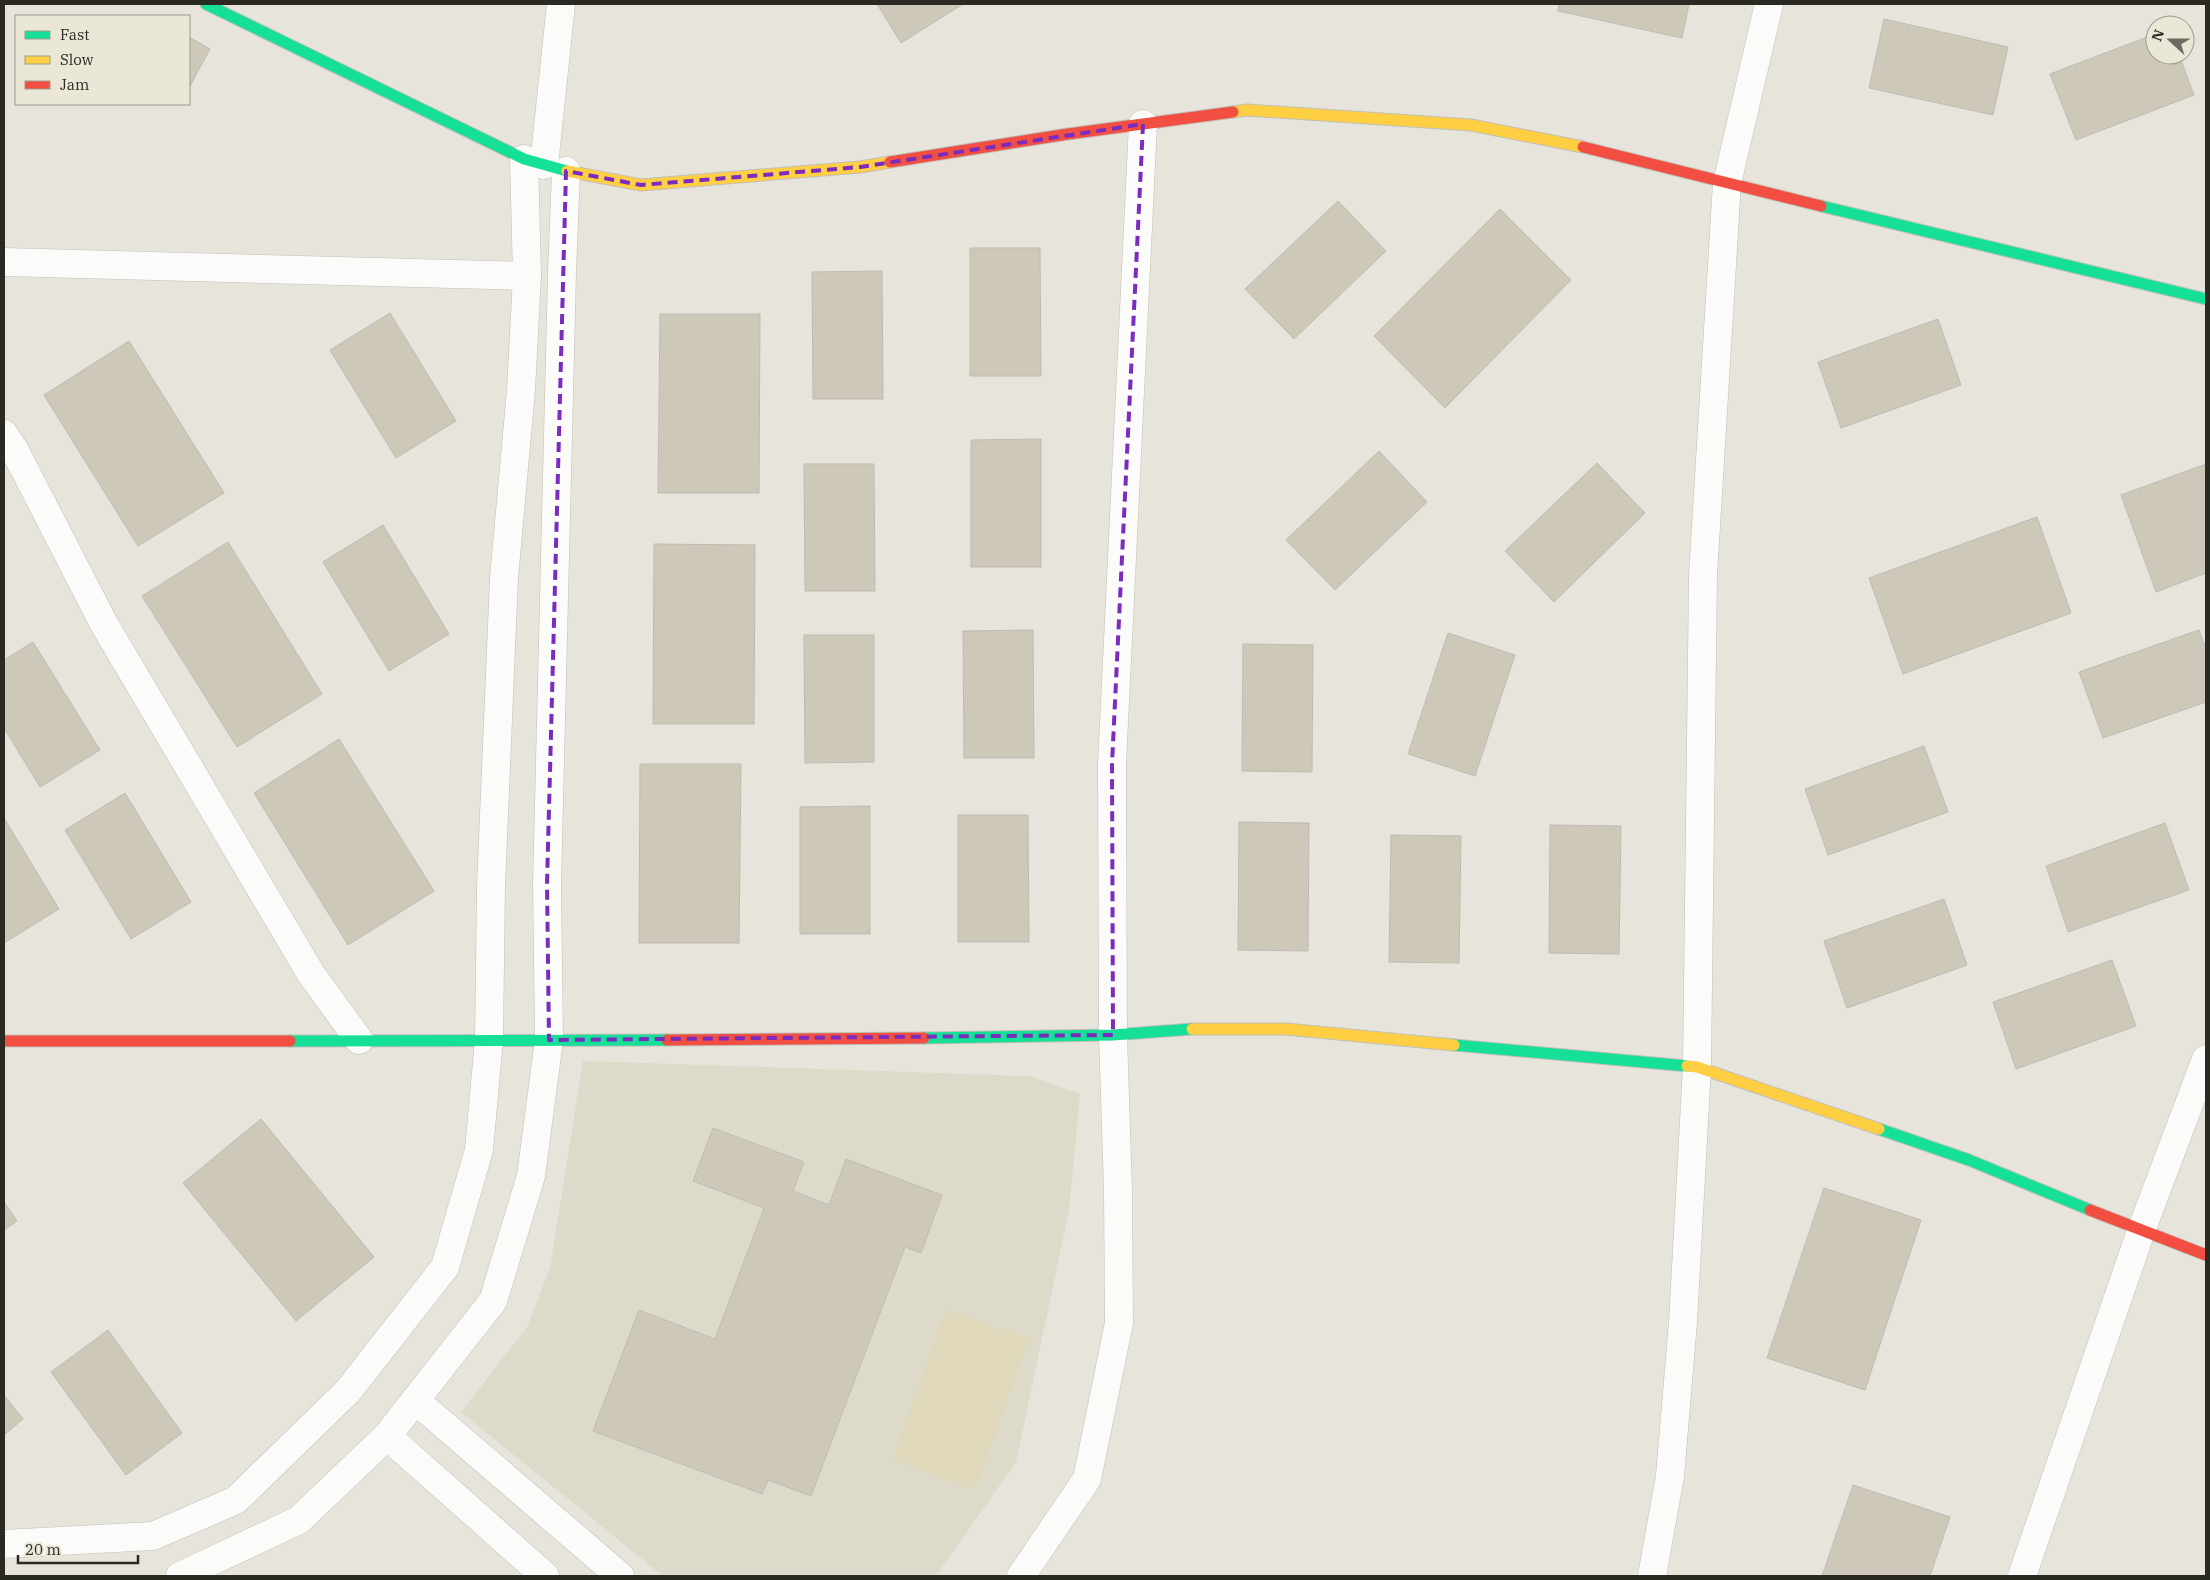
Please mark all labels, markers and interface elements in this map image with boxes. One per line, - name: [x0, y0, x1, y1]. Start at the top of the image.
- legend: [15, 15, 190, 105]
- north arrow: [2145, 15, 2195, 65]
- text: Fast: [60, 25, 90, 44]
- text: N: [2147, 27, 2168, 44]
- text: Slow: [60, 50, 94, 69]
- text: Jam: [60, 75, 89, 94]
- scale bar: [18, 1532, 138, 1564]
- text: 20 m: [25, 1540, 61, 1559]

